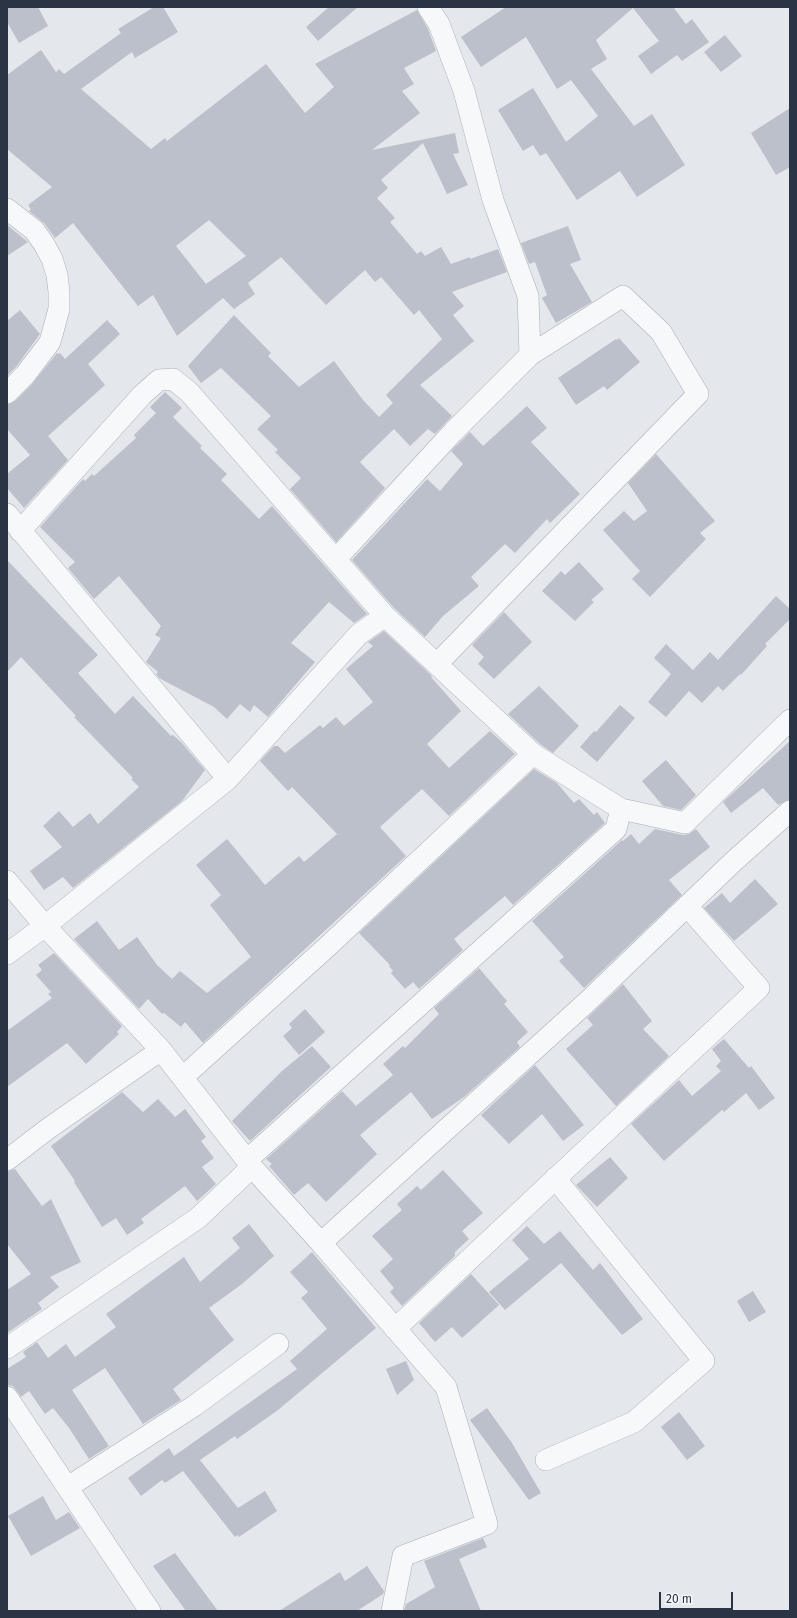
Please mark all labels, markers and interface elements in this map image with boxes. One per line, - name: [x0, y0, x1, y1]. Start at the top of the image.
- scale bar: [661, 1584, 735, 1610]
- text: 20 m: [666, 1592, 692, 1606]

